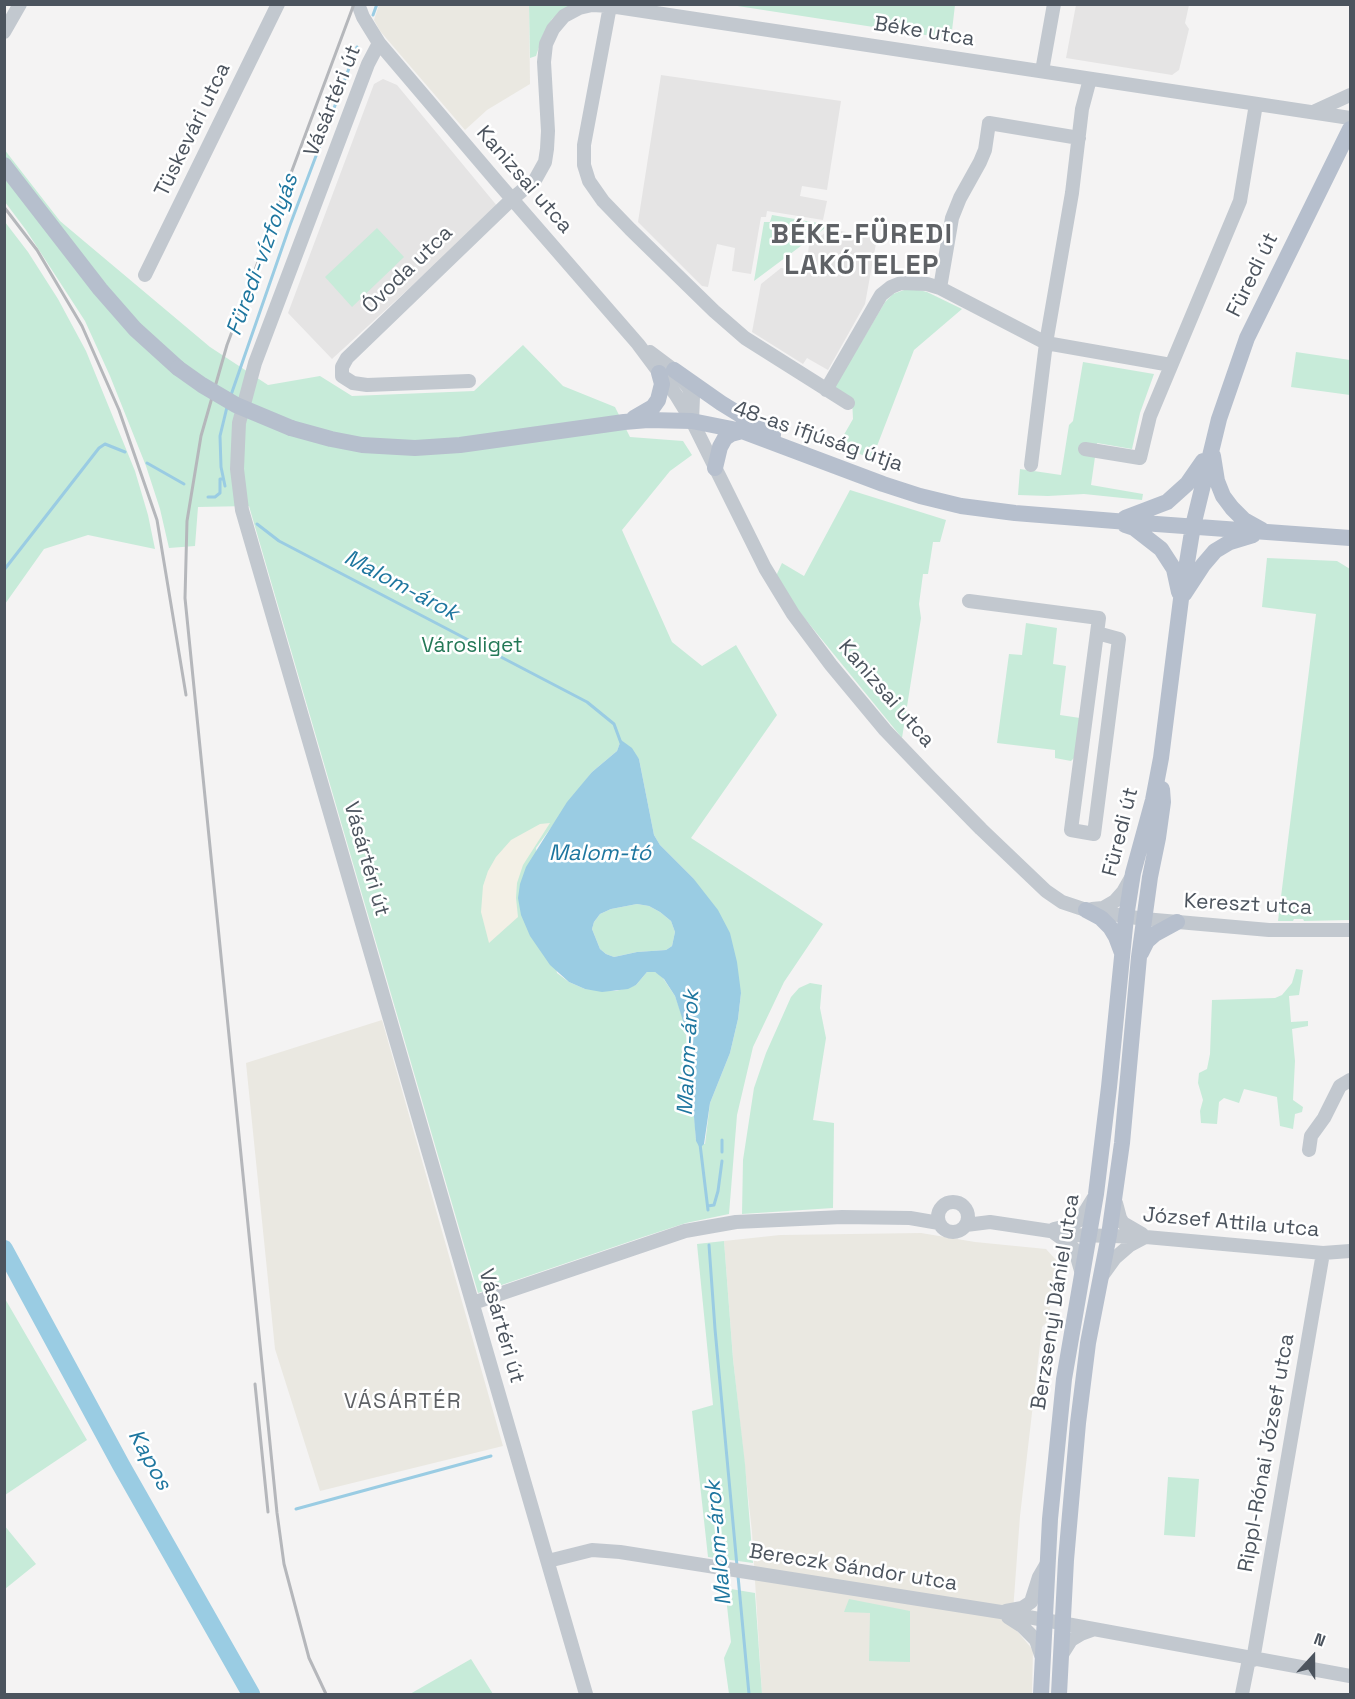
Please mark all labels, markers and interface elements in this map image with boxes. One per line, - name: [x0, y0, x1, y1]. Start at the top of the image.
- street label: Béke utca: [872, 12, 976, 52]
- street label: Vásártéri út: [299, 42, 367, 160]
- street label: Tüskevári utca: [150, 59, 236, 201]
- street label: Kanizsai utca: [470, 121, 578, 239]
- water label: Füredi-vízfolyás: [222, 171, 304, 339]
- district label: BÉKE-FÜREDI LAKÓTELEP: [771, 220, 953, 283]
- street label: Óvoda utca: [358, 221, 458, 319]
- street label: Füredi út: [1222, 229, 1284, 321]
- street label: 48-as ifjúság útja: [730, 396, 906, 478]
- water label: Malom-árok: [339, 545, 463, 627]
- park label: Városliget: [421, 633, 523, 659]
- street label: Kanizsai utca: [832, 635, 940, 753]
- street label: Füredi út: [1098, 785, 1144, 879]
- street label: Vásártéri út: [338, 799, 394, 919]
- water label: Malom-tó: [549, 841, 651, 867]
- street label: Kereszt utca: [1183, 889, 1313, 921]
- water label: Malom-árok: [673, 990, 705, 1116]
- street label: Berzsenyi Dániel utca: [1026, 1192, 1086, 1412]
- street label: József Attila utca: [1142, 1203, 1320, 1243]
- street label: Vásártéri út: [473, 1266, 529, 1386]
- street label: Rippl-Rónai József utca: [1234, 1332, 1300, 1574]
- district label: VÁSÁRTÉR: [344, 1389, 462, 1415]
- water label: Kapos: [122, 1425, 176, 1495]
- water label: Malom-árok: [700, 1479, 738, 1607]
- street label: Bereczk Sándor utca: [747, 1539, 959, 1597]
- north arrow: [1283, 1627, 1343, 1687]
- text: N: [1311, 1628, 1328, 1651]

